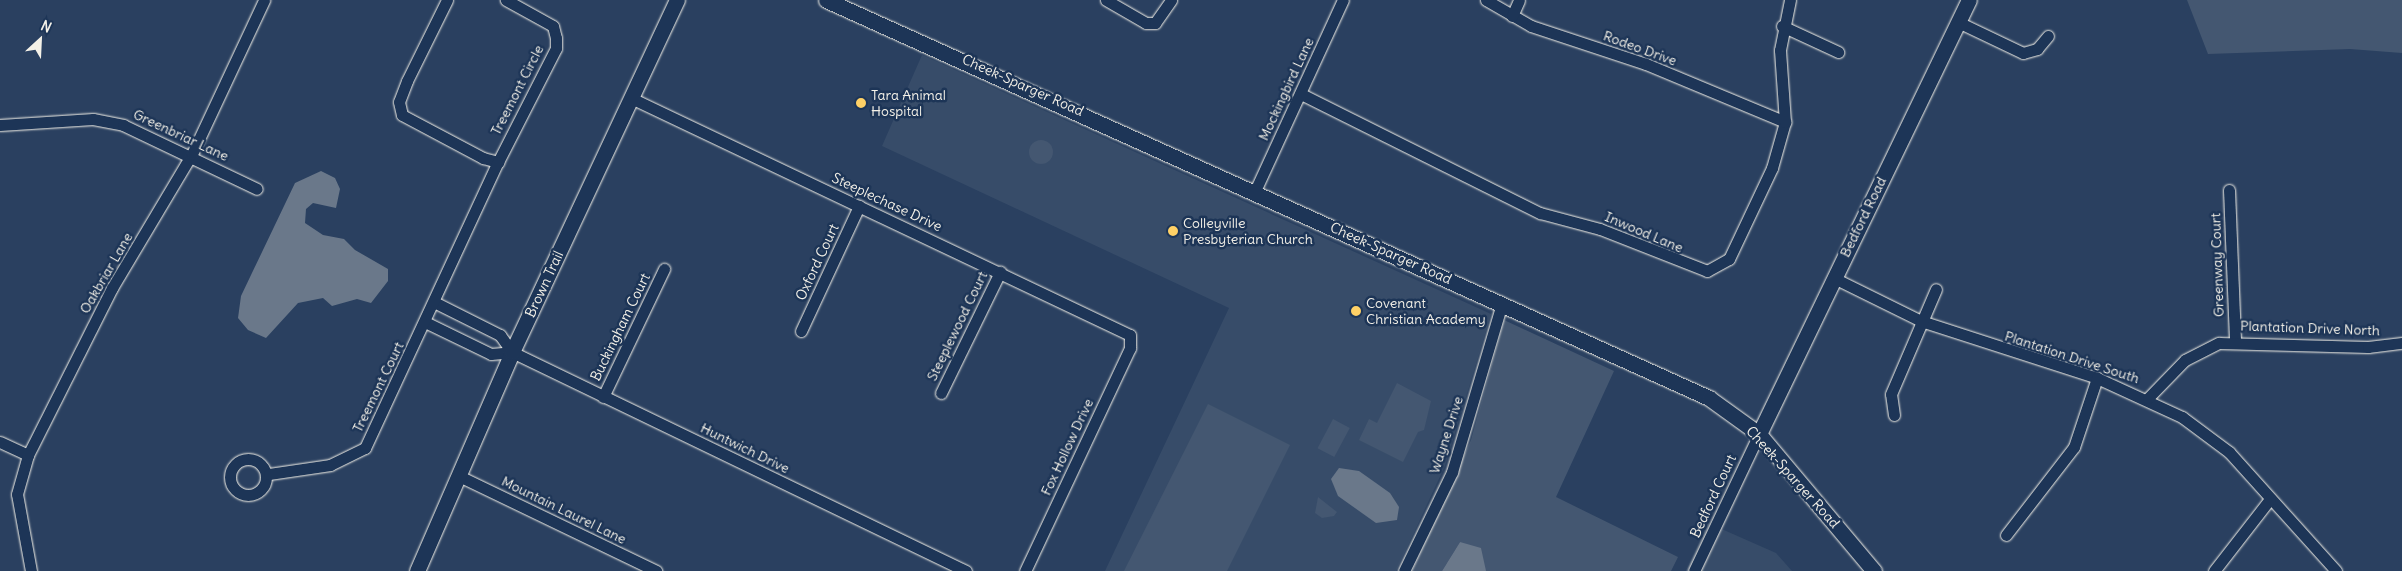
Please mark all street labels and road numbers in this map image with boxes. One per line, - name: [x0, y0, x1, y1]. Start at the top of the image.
- street label: Rodeo Drive: [1601, 27, 1679, 69]
- street label: Mockingbird Lane: [1255, 35, 1317, 143]
- street label: Treemont Circle: [487, 42, 547, 138]
- street label: Cheek-Sparger Road: [960, 51, 1086, 119]
- street label: Greenbriar Lane: [131, 106, 231, 164]
- street label: Steeplechase Drive: [829, 169, 945, 235]
- street label: Bedford Road: [1836, 174, 1890, 260]
- street label: Inwood Lane: [1602, 208, 1686, 256]
- street label: Greenway Court: [2207, 213, 2227, 317]
- street label: Cheek-Sparger Road: [1328, 219, 1454, 287]
- street label: Oxford Court: [792, 221, 842, 303]
- street label: Oakbriar Lane: [76, 230, 136, 316]
- street label: Brown Trail: [521, 248, 567, 320]
- street label: Steeplewood Court: [923, 269, 991, 383]
- street label: Buckingham Court: [587, 270, 653, 384]
- street label: Plantation Drive North: [2240, 317, 2380, 339]
- street label: Plantation Drive South: [2003, 327, 2141, 387]
- street label: Treemont Court: [349, 339, 407, 435]
- street label: Wayne Drive: [1426, 394, 1466, 476]
- street label: Fox Hollow Drive: [1037, 396, 1097, 498]
- street label: Huntwich Drive: [698, 419, 792, 477]
- street label: Cheek-Sparger Road: [1743, 423, 1843, 531]
- street label: Bedford Court: [1686, 452, 1740, 540]
- street label: Mountain Laurel Lane: [499, 473, 629, 547]

